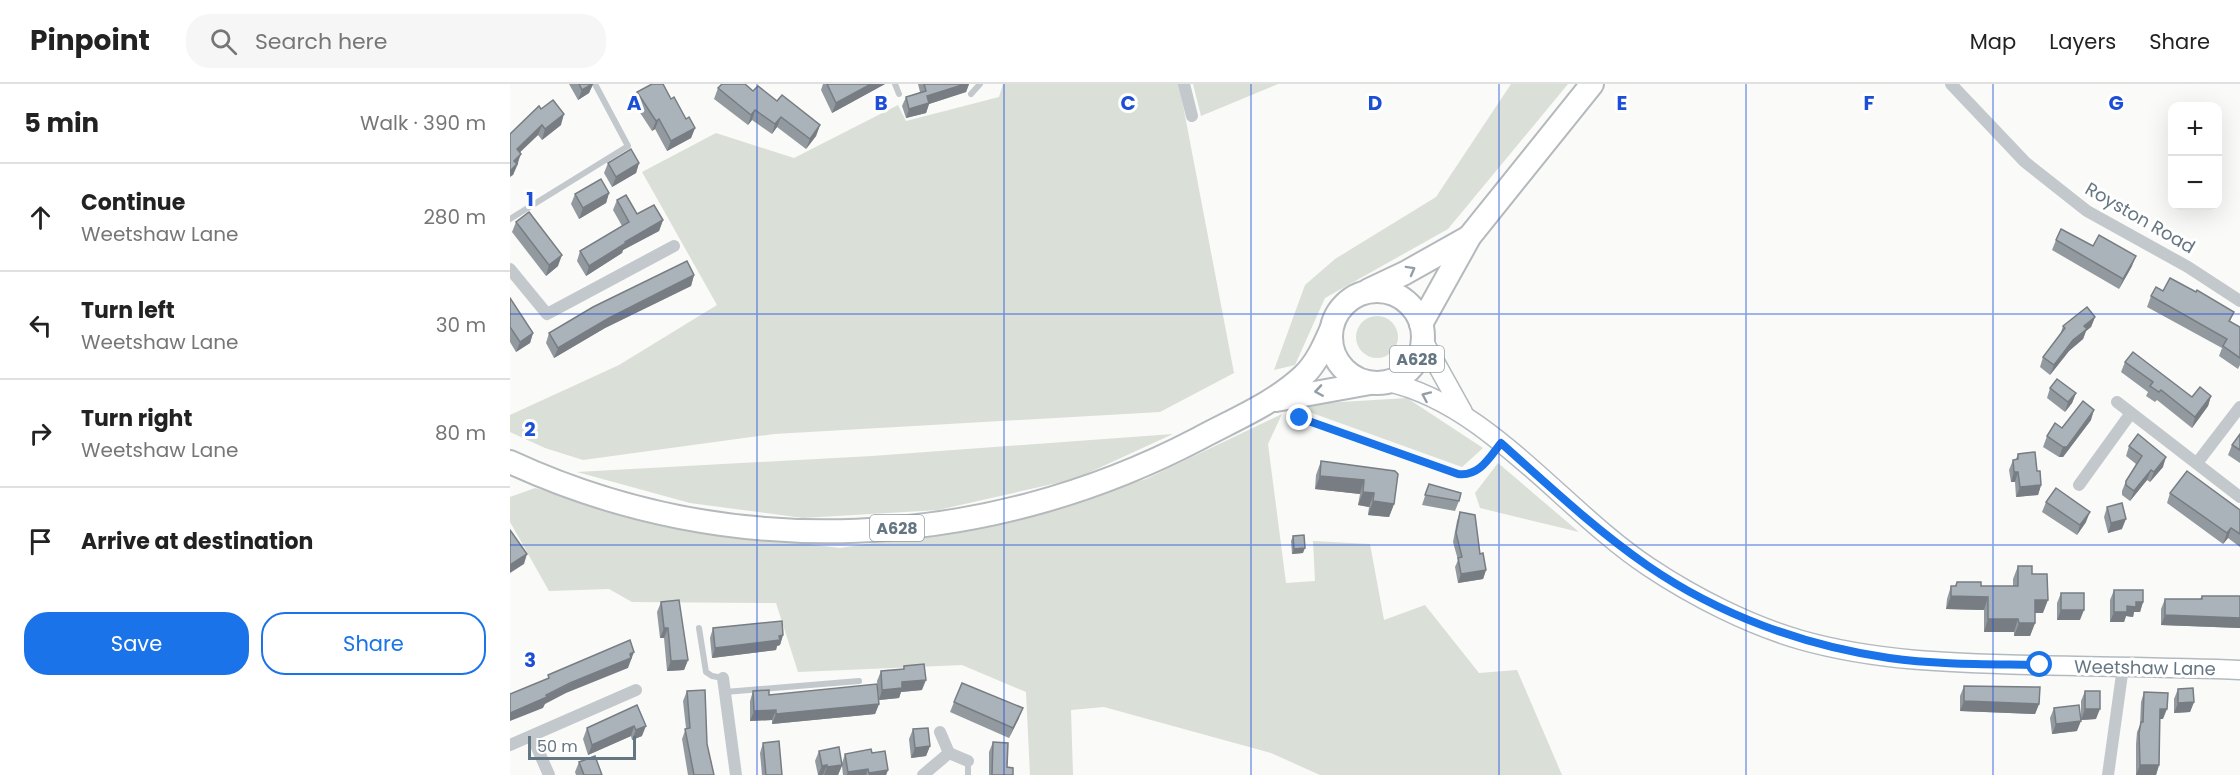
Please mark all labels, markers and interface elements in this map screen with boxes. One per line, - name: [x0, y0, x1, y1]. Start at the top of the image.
- search box: [186, 14, 606, 68]
- text: Pinpoint: [30, 21, 150, 60]
- icon: search: [207, 25, 240, 58]
- text: Search here: [255, 26, 387, 57]
- text: Map: [1970, 27, 2016, 56]
- text: Layers: [2049, 27, 2116, 56]
- text: Share: [2149, 27, 2210, 56]
- text: A: [627, 89, 642, 117]
- text: B: [874, 89, 888, 117]
- text: C: [1120, 89, 1136, 117]
- text: D: [1368, 89, 1382, 117]
- text: E: [1617, 89, 1627, 117]
- text: F: [1864, 89, 1875, 117]
- text: G: [2108, 89, 2124, 117]
- map controls: [2168, 102, 2222, 210]
- button: +: [2168, 102, 2222, 156]
- text: 5 min: [24, 105, 99, 141]
- text: Walk · 390 m: [360, 109, 486, 137]
- button: −: [2168, 156, 2222, 210]
- street label: Royston Road: [2081, 176, 2200, 259]
- text: 1: [526, 185, 534, 213]
- text: Continue: [81, 187, 185, 218]
- icon: ahead: [24, 201, 57, 234]
- text: 280 m: [423, 203, 486, 231]
- text: Weetshaw Lane: [81, 220, 238, 248]
- one-way arrow: [1405, 266, 1415, 277]
- text: Turn left: [81, 295, 175, 326]
- icon: left: [24, 309, 57, 342]
- text: 30 m: [436, 311, 486, 339]
- text: Weetshaw Lane: [81, 328, 238, 356]
- road number: A628: [1390, 346, 1444, 372]
- one-way arrow: [1314, 384, 1324, 397]
- one-way arrow: [1421, 391, 1432, 403]
- text: Turn right: [81, 403, 192, 434]
- route end: [1286, 404, 1312, 430]
- text: 2: [524, 415, 536, 443]
- icon: right: [24, 417, 57, 450]
- text: 80 m: [435, 419, 486, 447]
- text: Weetshaw Lane: [81, 436, 238, 464]
- road number: A628: [870, 515, 924, 541]
- icon: arrive: [24, 525, 57, 558]
- text: Arrive at destination: [81, 526, 313, 557]
- button: Save: [24, 612, 249, 675]
- button: Share: [261, 612, 486, 675]
- text: 3: [524, 646, 536, 674]
- route start: [2026, 651, 2052, 677]
- street label: Weetshaw Lane: [2074, 654, 2216, 681]
- scale bar: [528, 733, 636, 760]
- text: 50 m: [537, 735, 578, 758]

